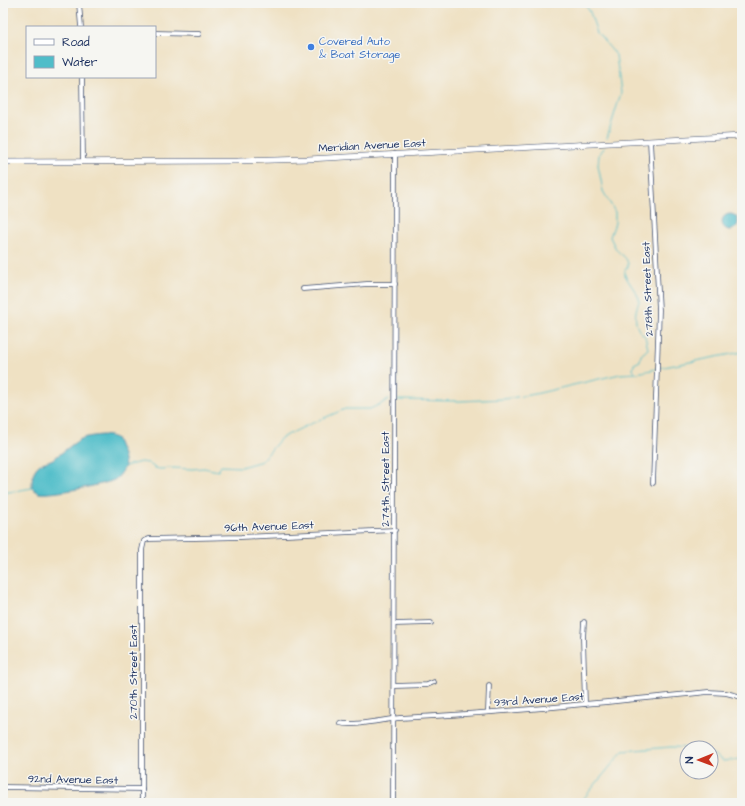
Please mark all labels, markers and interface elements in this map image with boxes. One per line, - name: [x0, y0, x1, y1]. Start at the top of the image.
- legend: [26, 26, 156, 78]
- text: Road: [62, 34, 90, 51]
- place label: Covered Auto & Boat Storage: [319, 34, 400, 63]
- marker: Covered Auto & Boat Storage: [306, 42, 316, 52]
- text: Water: [62, 54, 98, 71]
- street label: Meridian Avenue East: [318, 135, 427, 156]
- street label: 278th Street East: [638, 241, 657, 337]
- street label: 274th Street East: [378, 431, 393, 527]
- street label: 96th Avenue East: [224, 517, 315, 536]
- street label: 270th Street East: [126, 624, 141, 719]
- street label: 93rd Avenue East: [494, 689, 585, 710]
- north arrow: [679, 740, 719, 780]
- text: N: [682, 756, 697, 764]
- street label: 92nd Avenue East: [28, 771, 119, 788]

